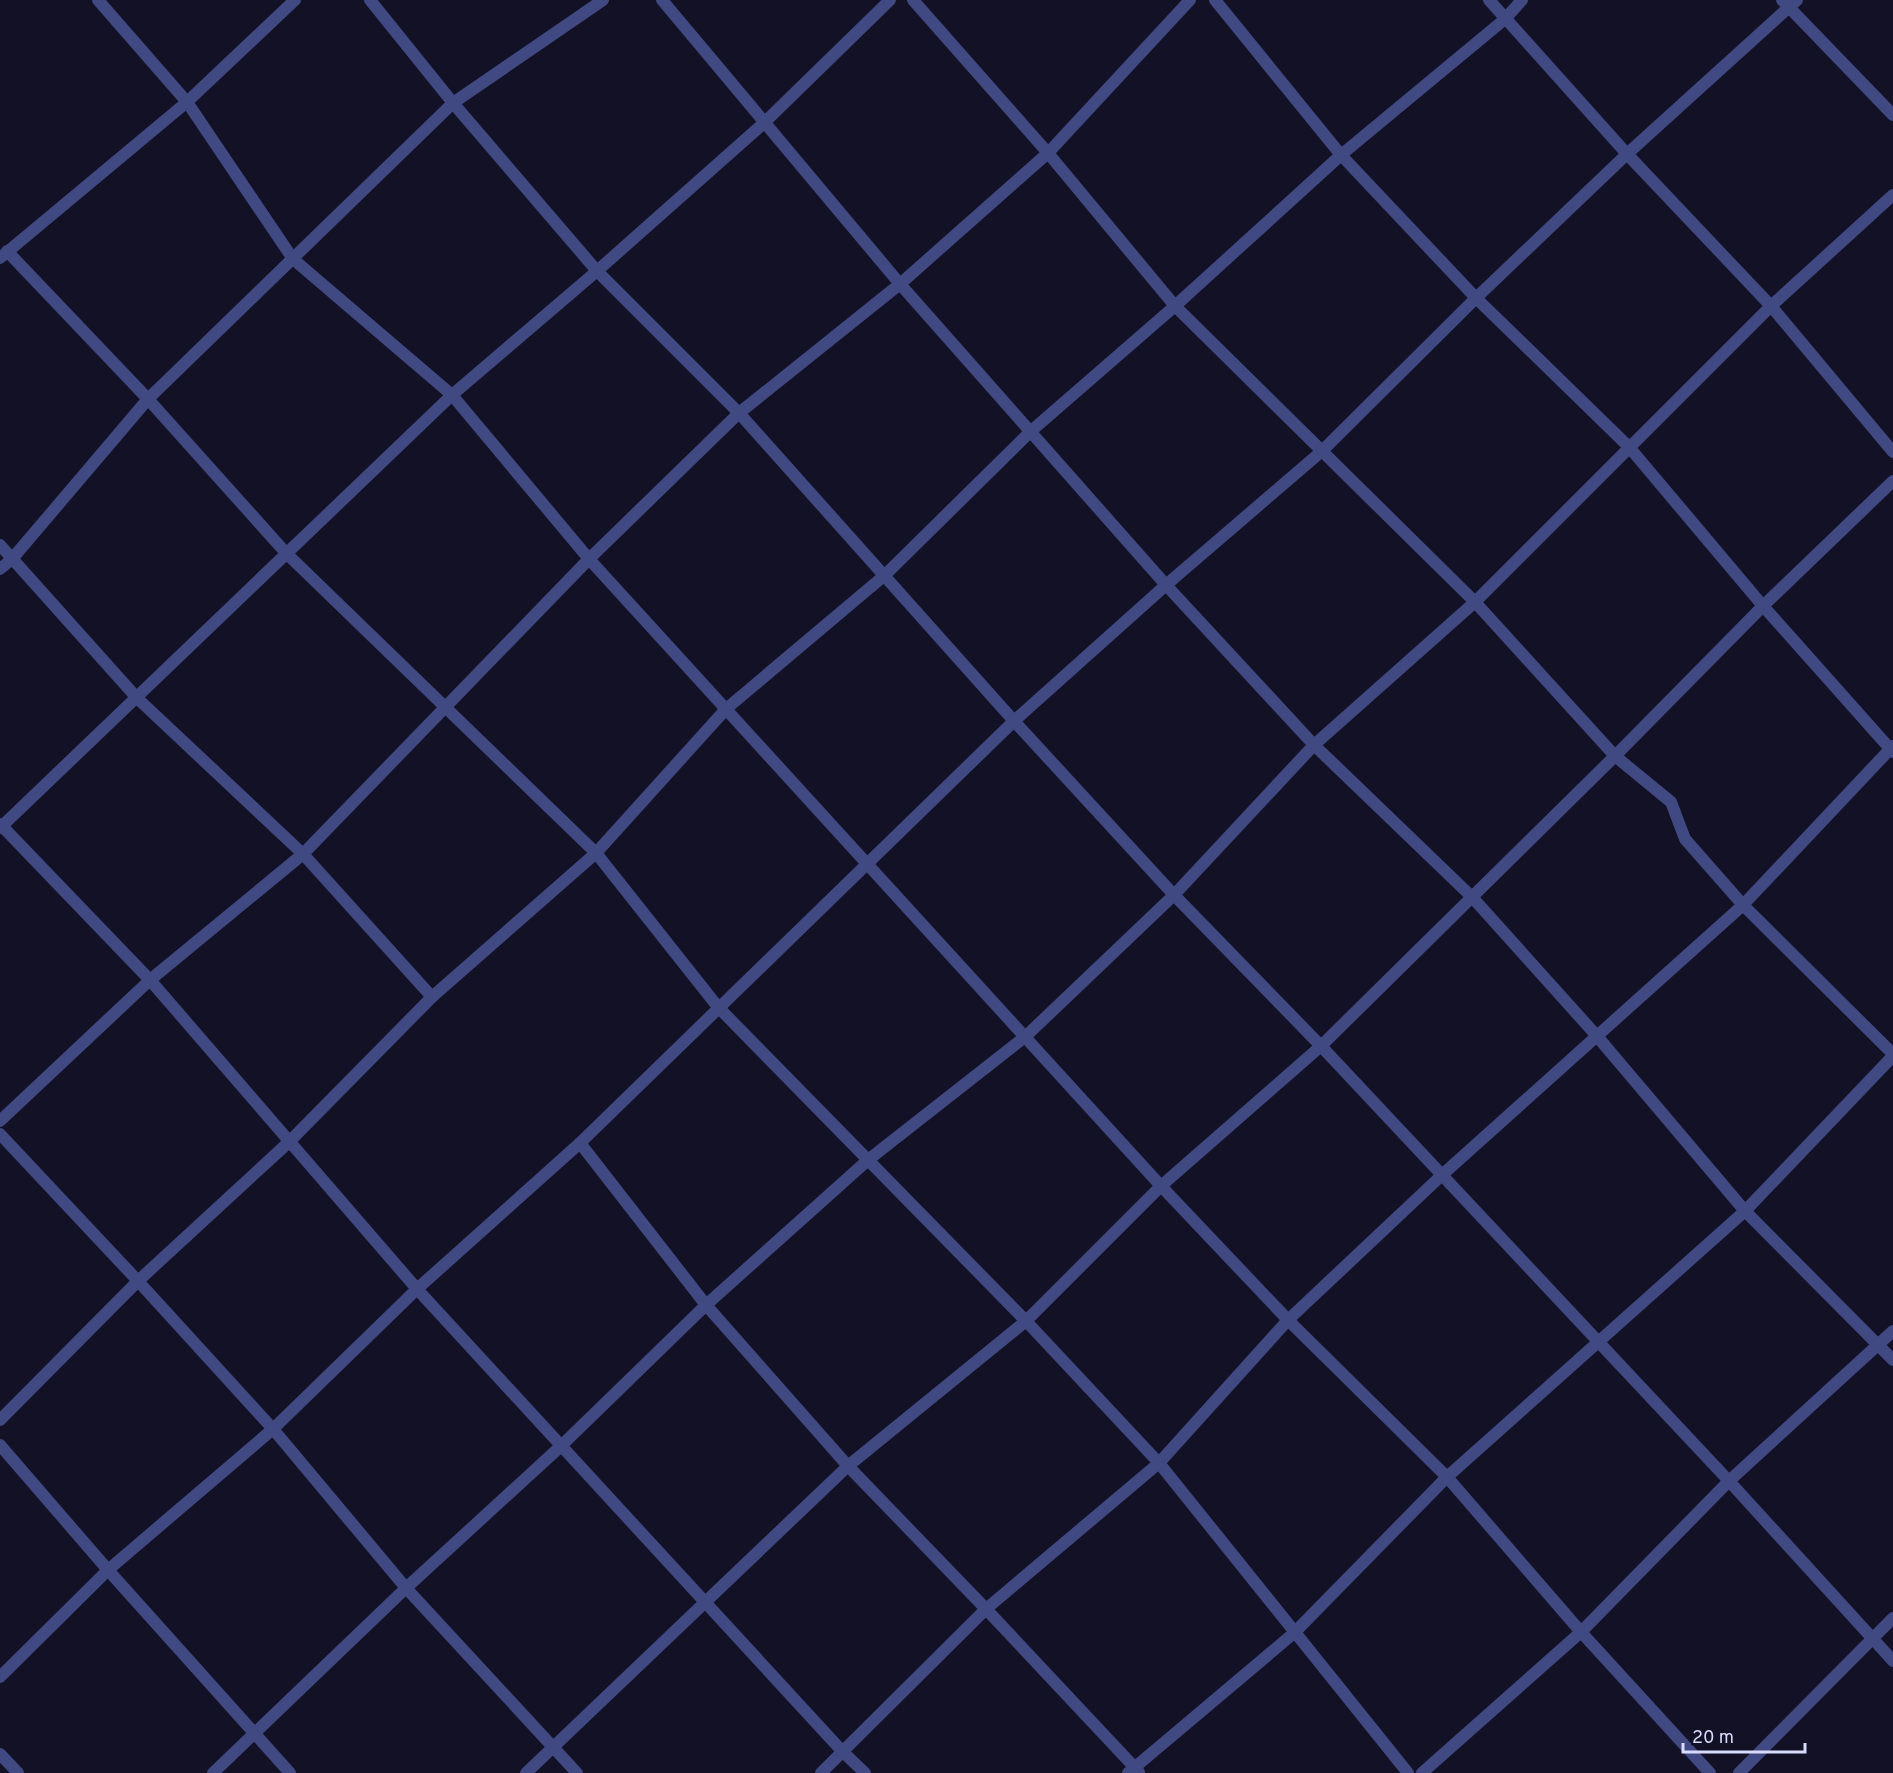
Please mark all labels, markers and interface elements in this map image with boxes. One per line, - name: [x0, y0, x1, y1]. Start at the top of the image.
- scale bar: [1683, 1716, 1804, 1754]
- text: 20 m: [1692, 1727, 1734, 1750]

